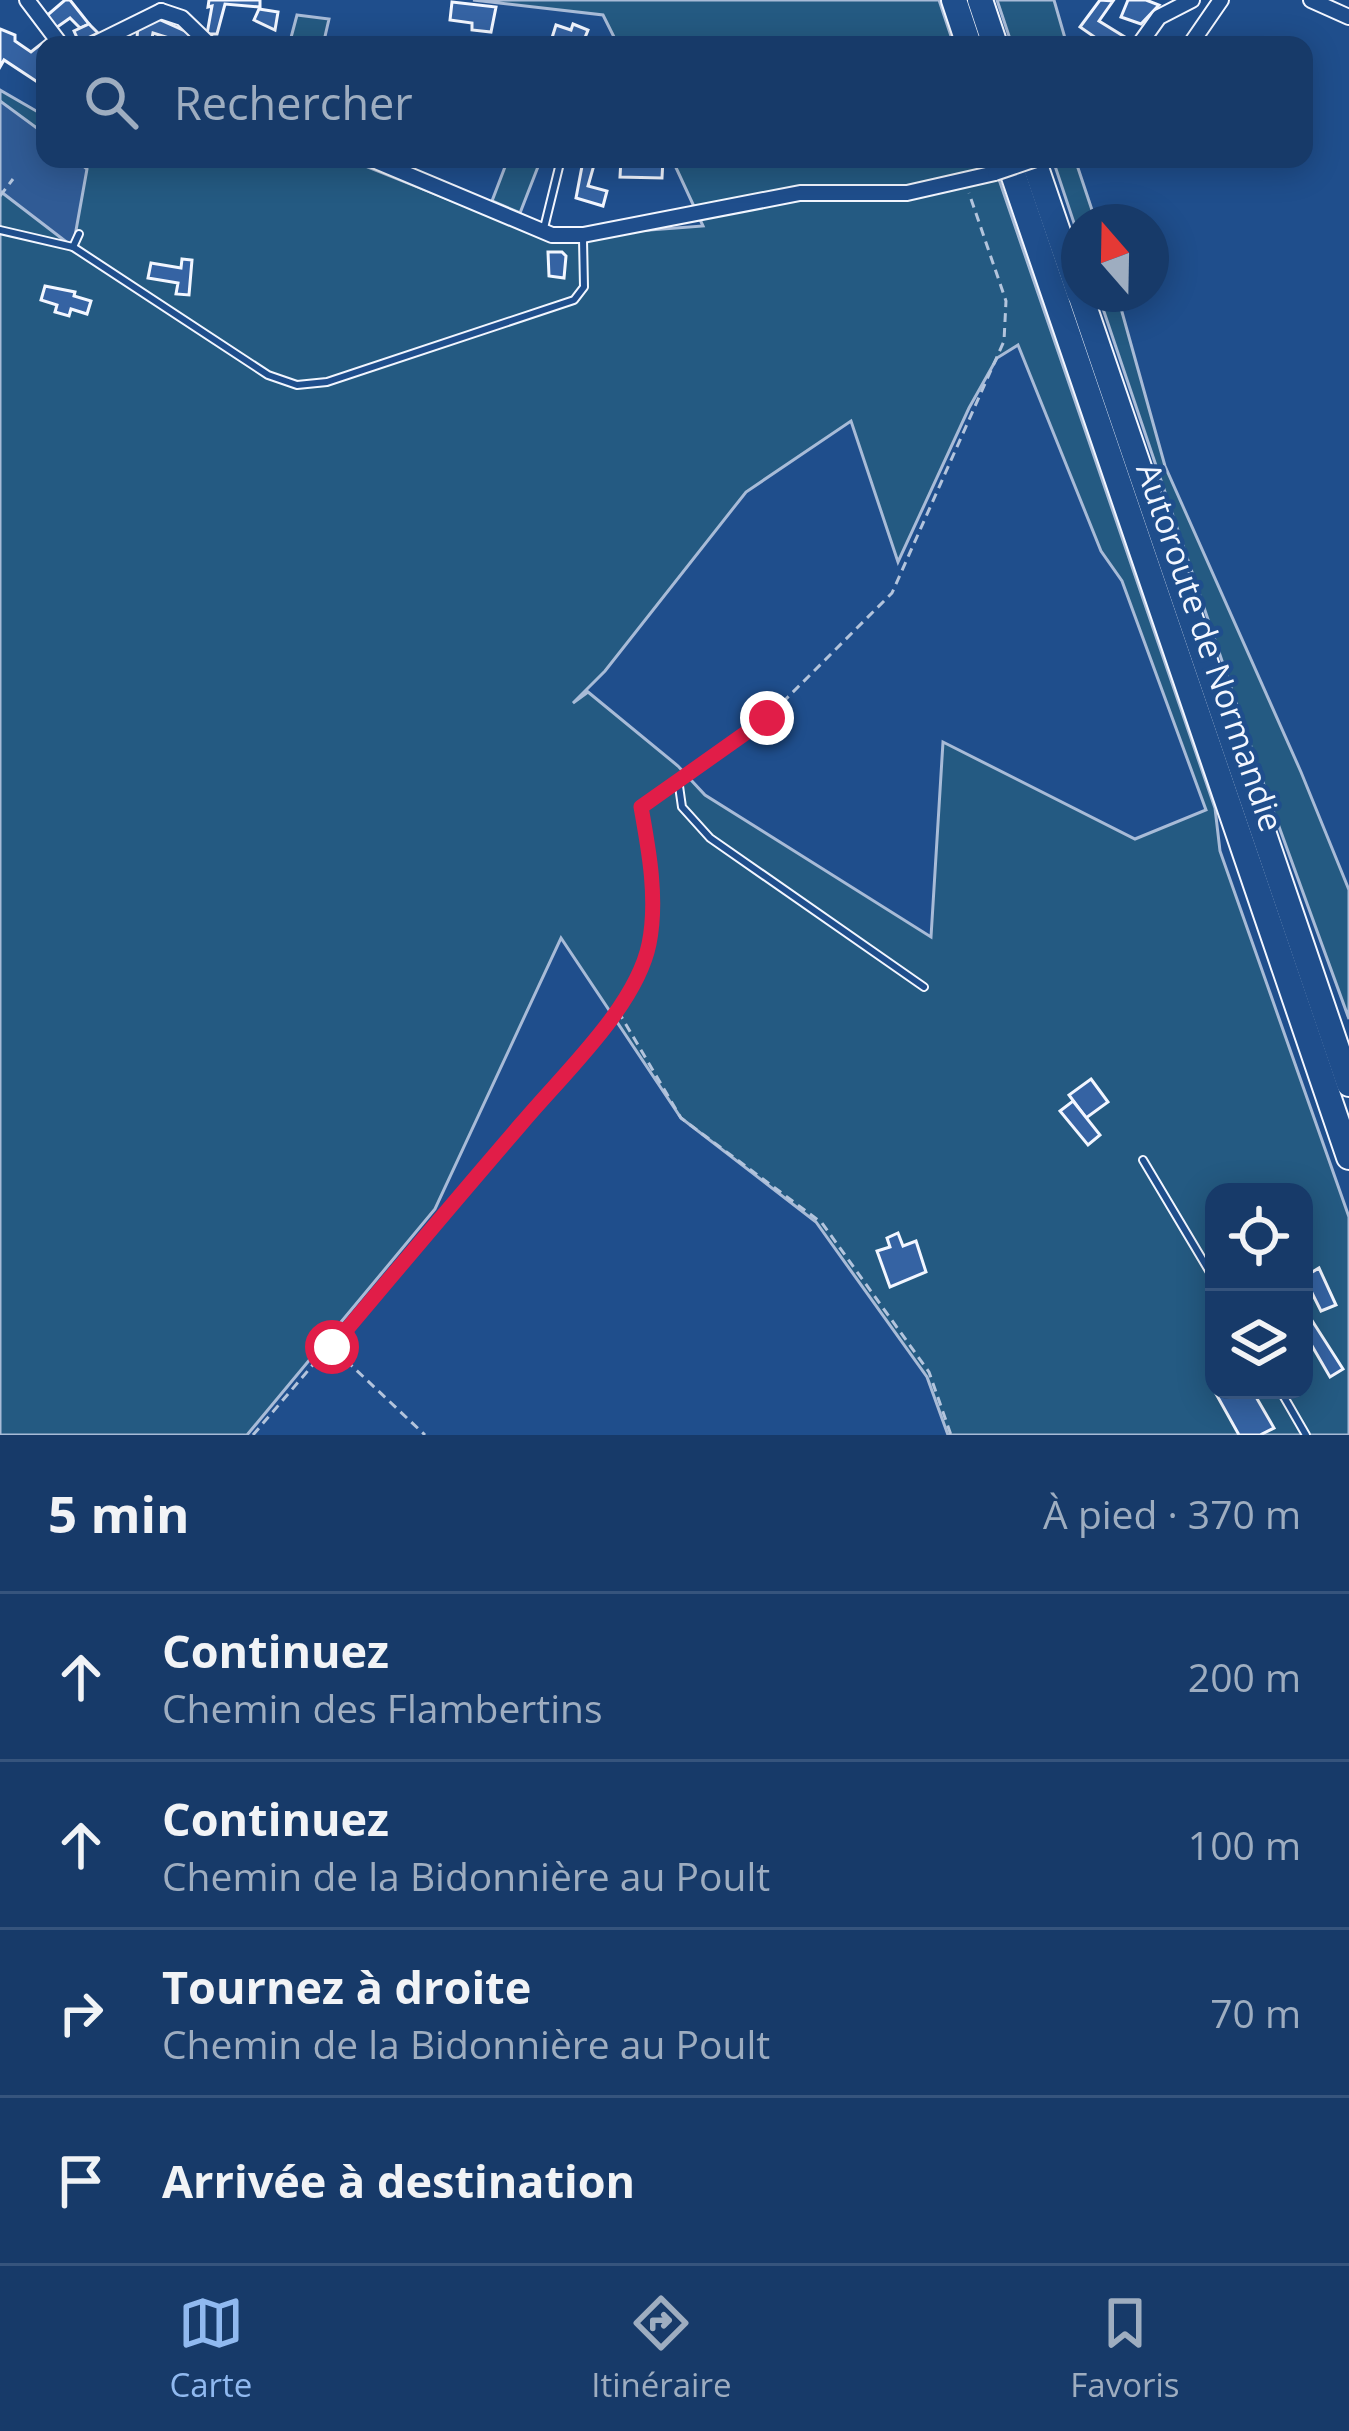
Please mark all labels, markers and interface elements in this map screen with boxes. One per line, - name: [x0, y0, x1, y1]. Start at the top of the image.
- search box: [36, 36, 1313, 168]
- icon: search: [78, 69, 144, 135]
- text: Rechercher: [174, 72, 413, 133]
- north arrow: [1061, 204, 1169, 312]
- street label: Autoroute de Normandie: [1126, 457, 1295, 837]
- route end: [740, 691, 794, 745]
- map controls: [1205, 1183, 1313, 1399]
- button: locate: [1205, 1183, 1313, 1291]
- button: layers: [1205, 1291, 1313, 1399]
- route start: [305, 1320, 359, 1374]
- text: 5 min: [48, 1478, 190, 1548]
- text: À pied · 370 m: [1043, 1487, 1301, 1540]
- text: Continuez: [162, 1620, 389, 1681]
- icon: ahead: [48, 1644, 114, 1710]
- text: 200 m: [1188, 1650, 1301, 1703]
- text: Chemin des Flambertins: [162, 1681, 603, 1734]
- text: Continuez: [162, 1788, 389, 1849]
- icon: ahead: [48, 1812, 114, 1878]
- text: 100 m: [1188, 1818, 1301, 1871]
- text: Chemin de la Bidonnière au Poult: [162, 1849, 770, 1902]
- text: Tournez à droite: [162, 1956, 531, 2017]
- icon: right: [48, 1980, 114, 2046]
- text: 70 m: [1210, 1986, 1301, 2039]
- text: Chemin de la Bidonnière au Poult: [162, 2017, 770, 2070]
- icon: arrive: [48, 2148, 114, 2214]
- text: Arrivée à destination: [162, 2150, 635, 2211]
- tab: Carte: [169, 2290, 252, 2407]
- tab: Itinéraire: [591, 2290, 731, 2407]
- tab: Favoris: [1070, 2290, 1180, 2407]

